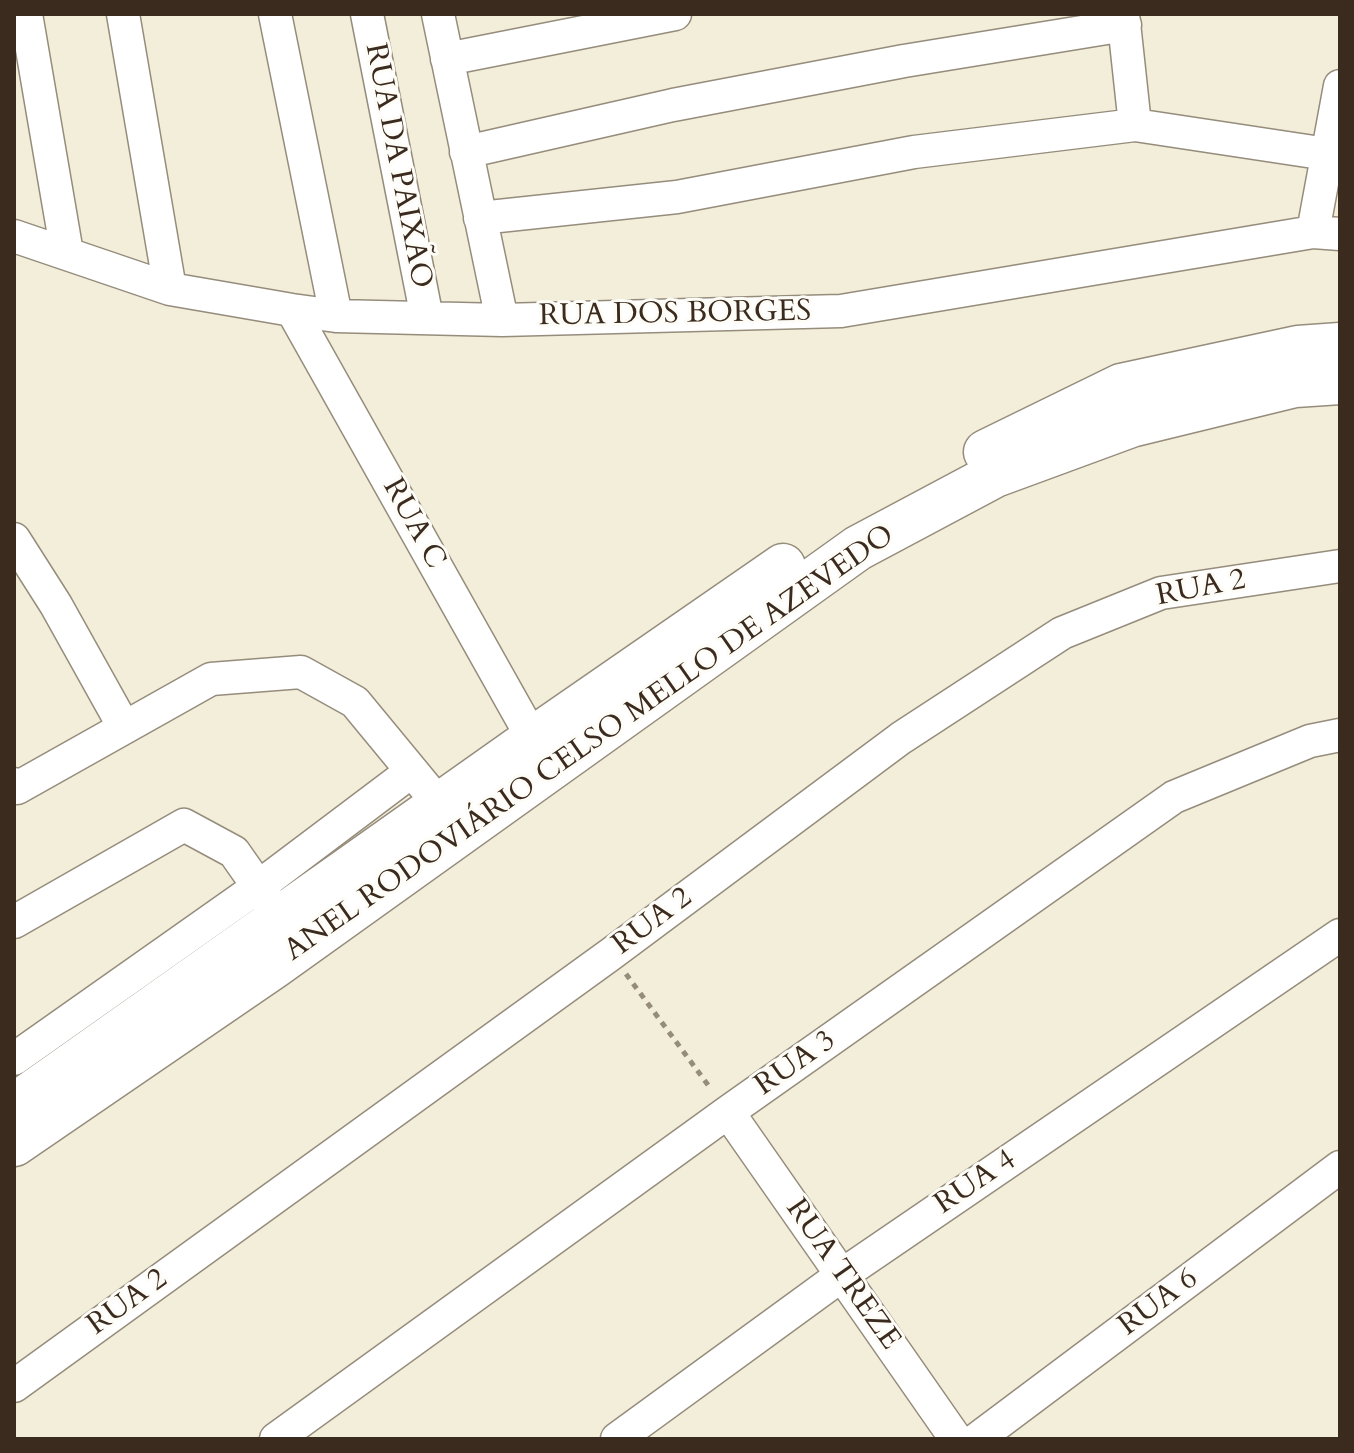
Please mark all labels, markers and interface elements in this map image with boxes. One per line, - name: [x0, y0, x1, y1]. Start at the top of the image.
- street label: RUA DA PAIXÃO: [356, 41, 438, 291]
- street label: RUA DOS BORGES: [538, 295, 812, 335]
- street label: RUA C: [374, 473, 452, 575]
- street label: ANEL RODOVIÁRIO CELSO MELLO DE AZEVEDO: [278, 518, 902, 970]
- street label: RUA 2: [1153, 563, 1249, 615]
- street label: RUA 2: [606, 881, 700, 963]
- street label: RUA 3: [749, 1023, 843, 1105]
- street label: RUA 4: [929, 1143, 1023, 1223]
- street label: RUA TREZE: [777, 1193, 907, 1357]
- street label: RUA 2: [81, 1262, 175, 1344]
- street label: RUA 6: [1112, 1262, 1206, 1344]

